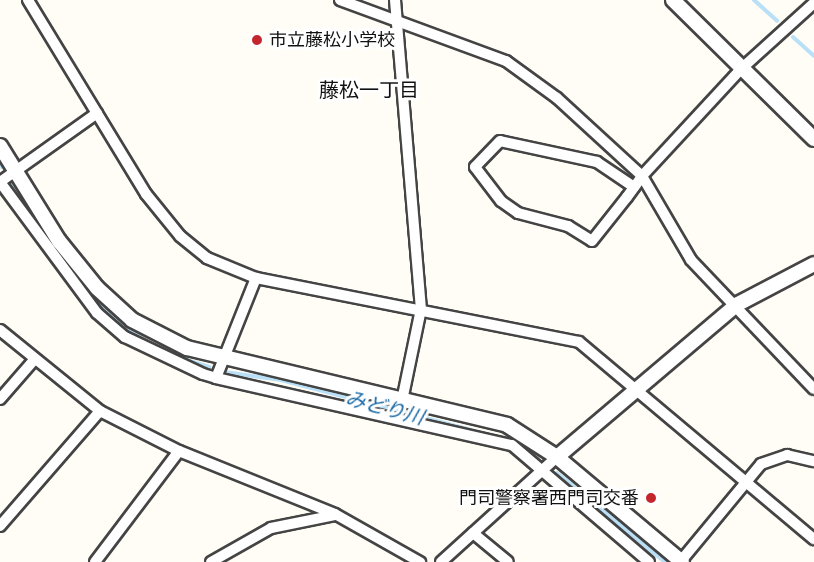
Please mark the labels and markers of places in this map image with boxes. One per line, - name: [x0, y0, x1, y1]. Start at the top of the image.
- place label: 市立藤松小学校: [269, 29, 395, 51]
- marker: 市立藤松小学校: [250, 33, 264, 47]
- place label: 門司警察署西門司交番: [459, 487, 639, 509]
- marker: 門司警察署西門司交番: [644, 491, 658, 505]

